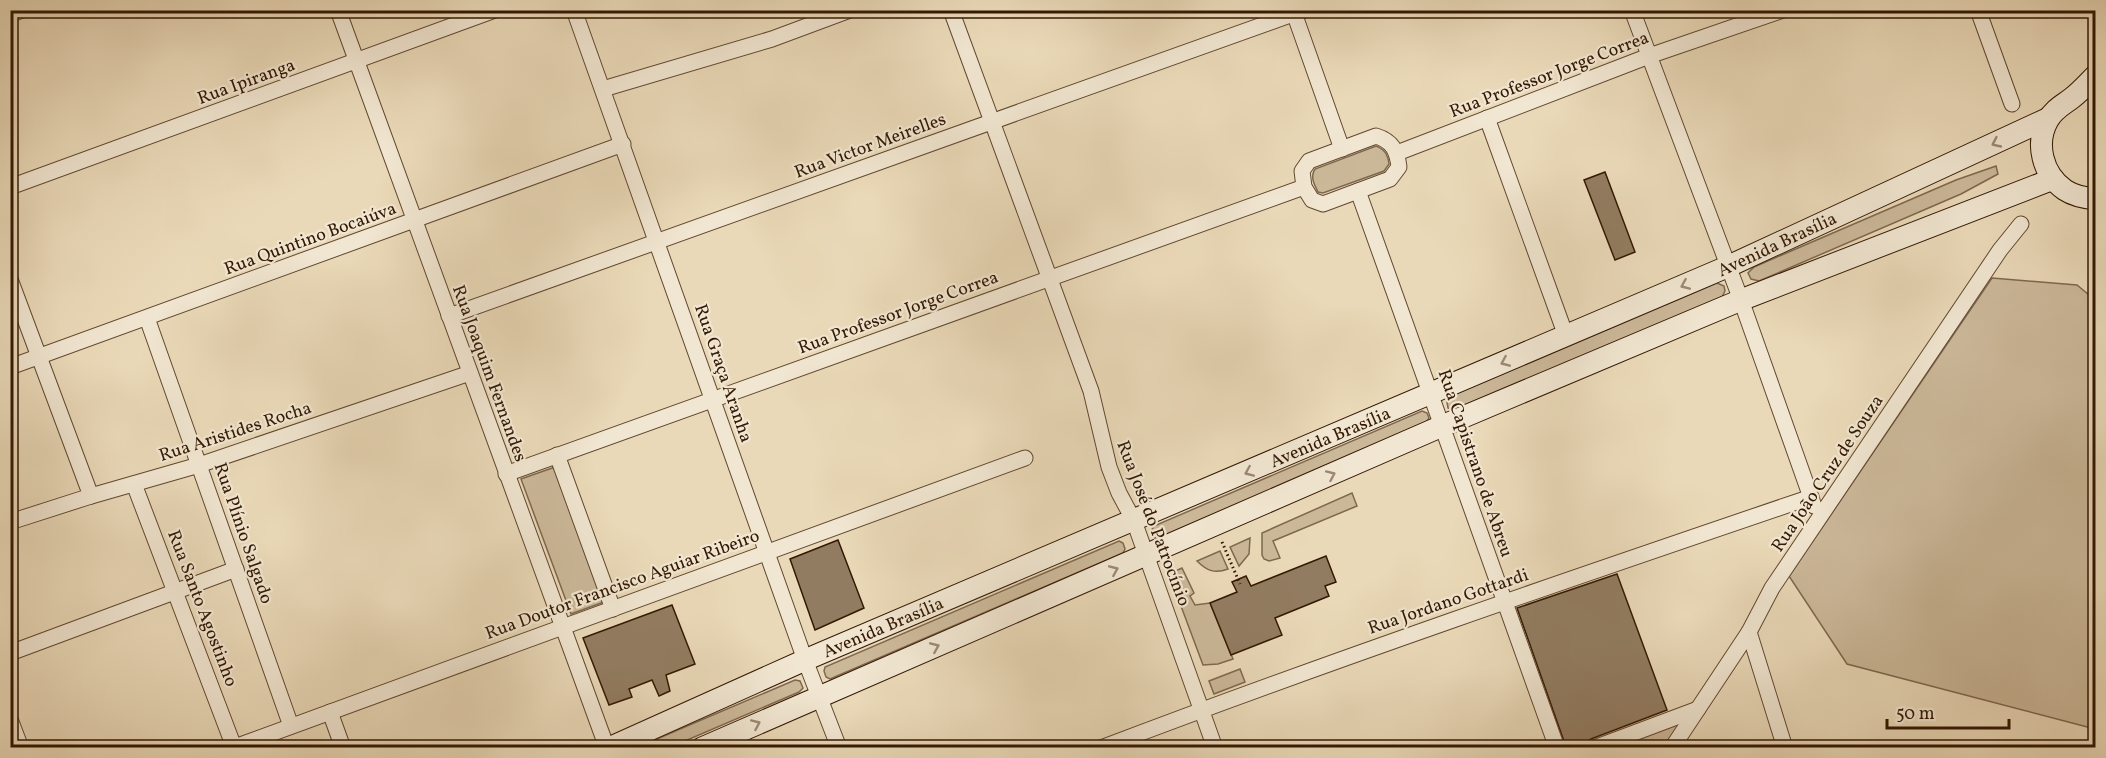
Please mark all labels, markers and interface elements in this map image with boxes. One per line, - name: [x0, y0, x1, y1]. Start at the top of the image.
- street label: Rua Professor Jorge Correa: [1446, 26, 1653, 125]
- street label: Rua Ipiranga: [194, 53, 299, 112]
- street label: Rua Victor Meirelles: [791, 107, 950, 185]
- one-way arrow: [1991, 136, 2002, 148]
- street label: Rua Quintino Bocaiúva: [221, 197, 400, 282]
- street label: Avenida Brasília: [1714, 207, 1841, 284]
- street label: Rua Professor Jorge Correa: [795, 265, 1002, 361]
- one-way arrow: [1680, 278, 1691, 290]
- street label: Rua Joaquim Fernandes: [445, 282, 532, 465]
- street label: Rua Graça Aranha: [687, 301, 758, 446]
- one-way arrow: [1501, 355, 1512, 367]
- street label: Rua Capistrano de Abreu: [1431, 366, 1518, 561]
- street label: Rua João Cruz de Souza: [1766, 390, 1890, 557]
- street label: Rua Aristides Rocha: [156, 396, 315, 469]
- street label: Avenida Brasília: [1266, 402, 1395, 475]
- street label: Rua José do Patrocínio: [1109, 437, 1196, 610]
- street label: Rua Plínio Salgado: [207, 460, 278, 607]
- one-way arrow: [1244, 465, 1255, 477]
- one-way arrow: [1324, 470, 1335, 482]
- street label: Rua Doutor Francisco Aguiar Ribeiro: [482, 524, 763, 647]
- street label: Rua Santo Agostinho: [160, 527, 243, 690]
- street label: Rua Jordano Gottardi: [1365, 563, 1532, 642]
- one-way arrow: [1107, 565, 1118, 577]
- street label: Avenida Brasília: [819, 592, 948, 665]
- one-way arrow: [928, 642, 939, 654]
- scale bar: [1887, 692, 2008, 730]
- text: 50 m: [1896, 702, 1935, 727]
- one-way arrow: [749, 719, 760, 731]

